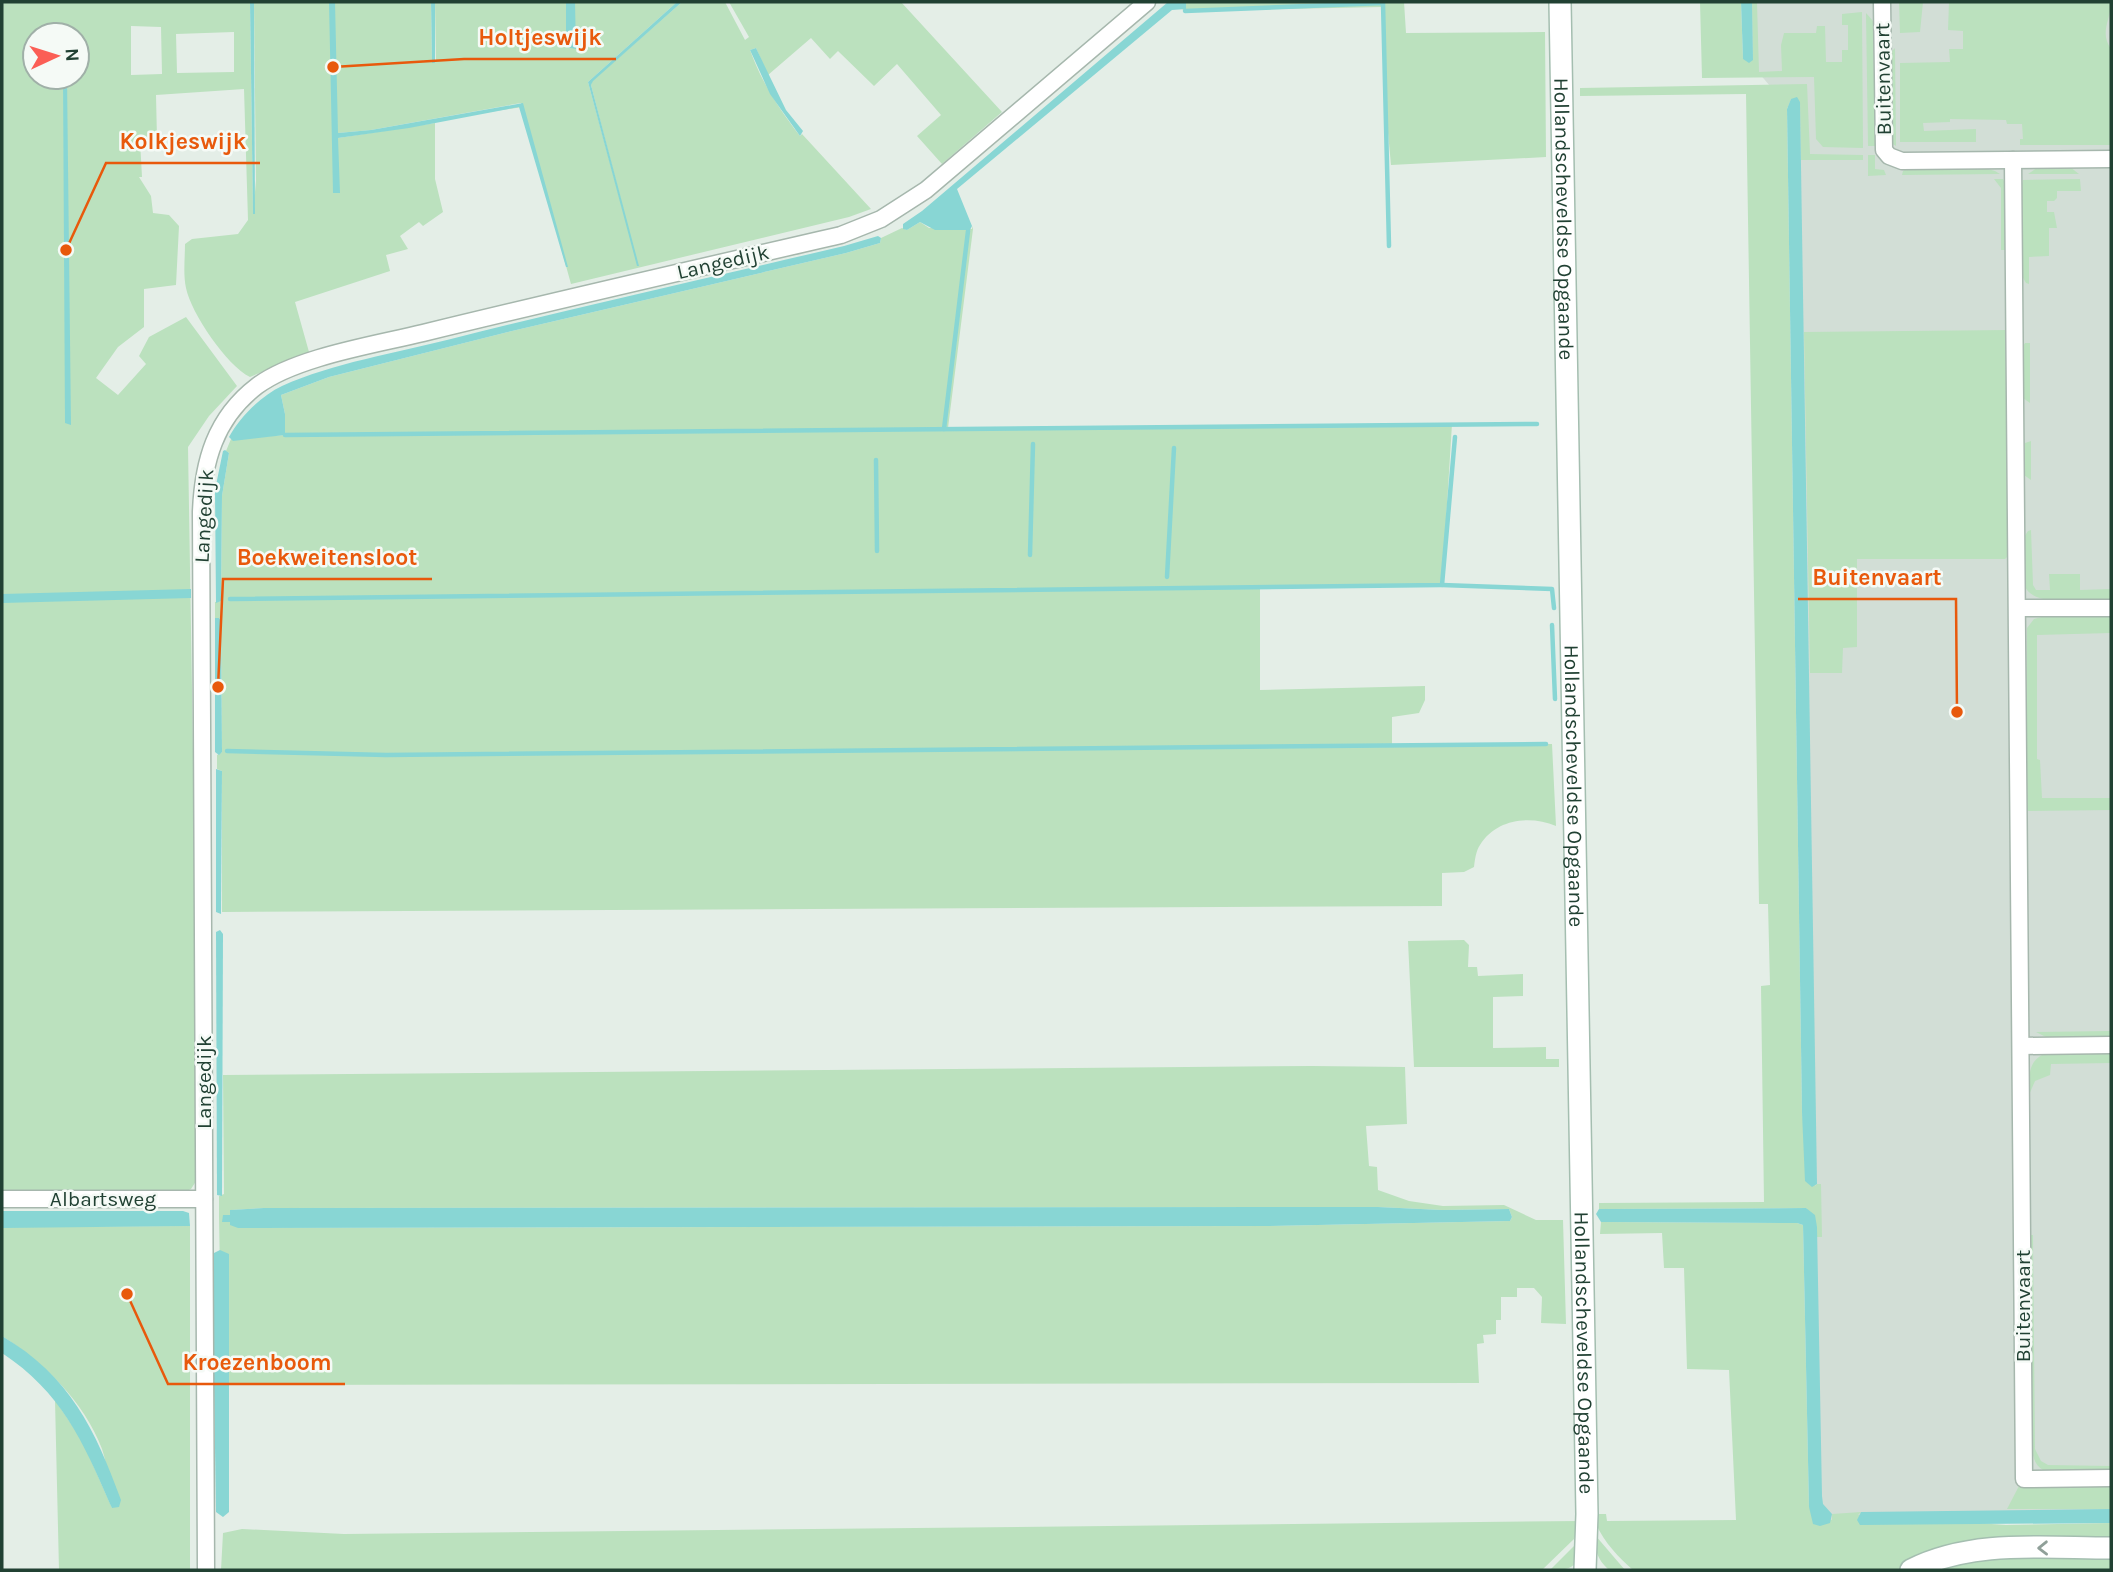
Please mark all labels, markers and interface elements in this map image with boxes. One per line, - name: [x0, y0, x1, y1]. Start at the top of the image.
- callout: Holtjeswijk: [464, 15, 616, 59]
- north arrow: [21, 21, 91, 91]
- street label: Buitenvaart: [1870, 22, 1896, 135]
- text: Holtjeswijk: [478, 24, 602, 51]
- text: N: [61, 47, 83, 62]
- street label: Hollandscheveldse Opgaande: [1549, 77, 1578, 361]
- callout: Kolkjeswijk: [106, 119, 260, 163]
- text: Kolkjeswijk: [120, 128, 247, 155]
- street label: Langedijk: [675, 240, 772, 284]
- street label: Langedijk: [190, 468, 218, 563]
- callout: Boekweitensloot: [223, 535, 432, 579]
- text: Boekweitensloot: [237, 544, 417, 571]
- callout: Buitenvaart: [1798, 555, 1956, 599]
- text: Buitenvaart: [1812, 564, 1942, 591]
- street label: Hollandscheveldse Opgaande: [1559, 644, 1589, 927]
- street label: Langedijk: [192, 1035, 216, 1129]
- street label: Albartsweg: [50, 1187, 156, 1211]
- street label: Hollandscheveldse Opgaande: [1570, 1211, 1599, 1494]
- street label: Buitenvaart: [2011, 1250, 2035, 1362]
- callout: Kroezenboom: [168, 1340, 345, 1384]
- text: Kroezenboom: [182, 1349, 332, 1376]
- one-way arrow: [2037, 1541, 2048, 1556]

